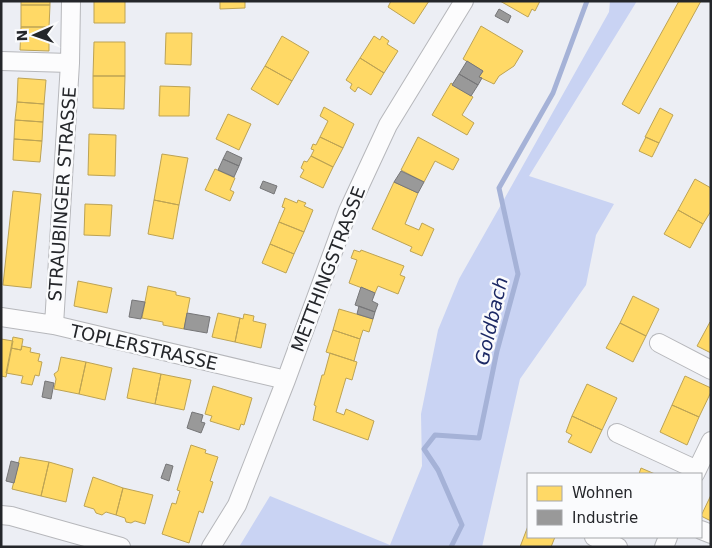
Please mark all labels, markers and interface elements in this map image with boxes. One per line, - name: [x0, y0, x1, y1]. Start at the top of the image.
- north arrow: [10, 10, 60, 60]
- text: N: [14, 29, 30, 42]
- street label: STRAUBINGER STRASSE: [44, 86, 80, 302]
- street label: METTHINGSTRASSE: [287, 183, 369, 355]
- water label: Goldbach: [470, 275, 512, 367]
- street label: TOPLERSTRASSE: [67, 320, 220, 374]
- legend: [527, 473, 702, 538]
- text: Wohnen: [572, 484, 633, 502]
- text: Industrie: [572, 509, 638, 527]

